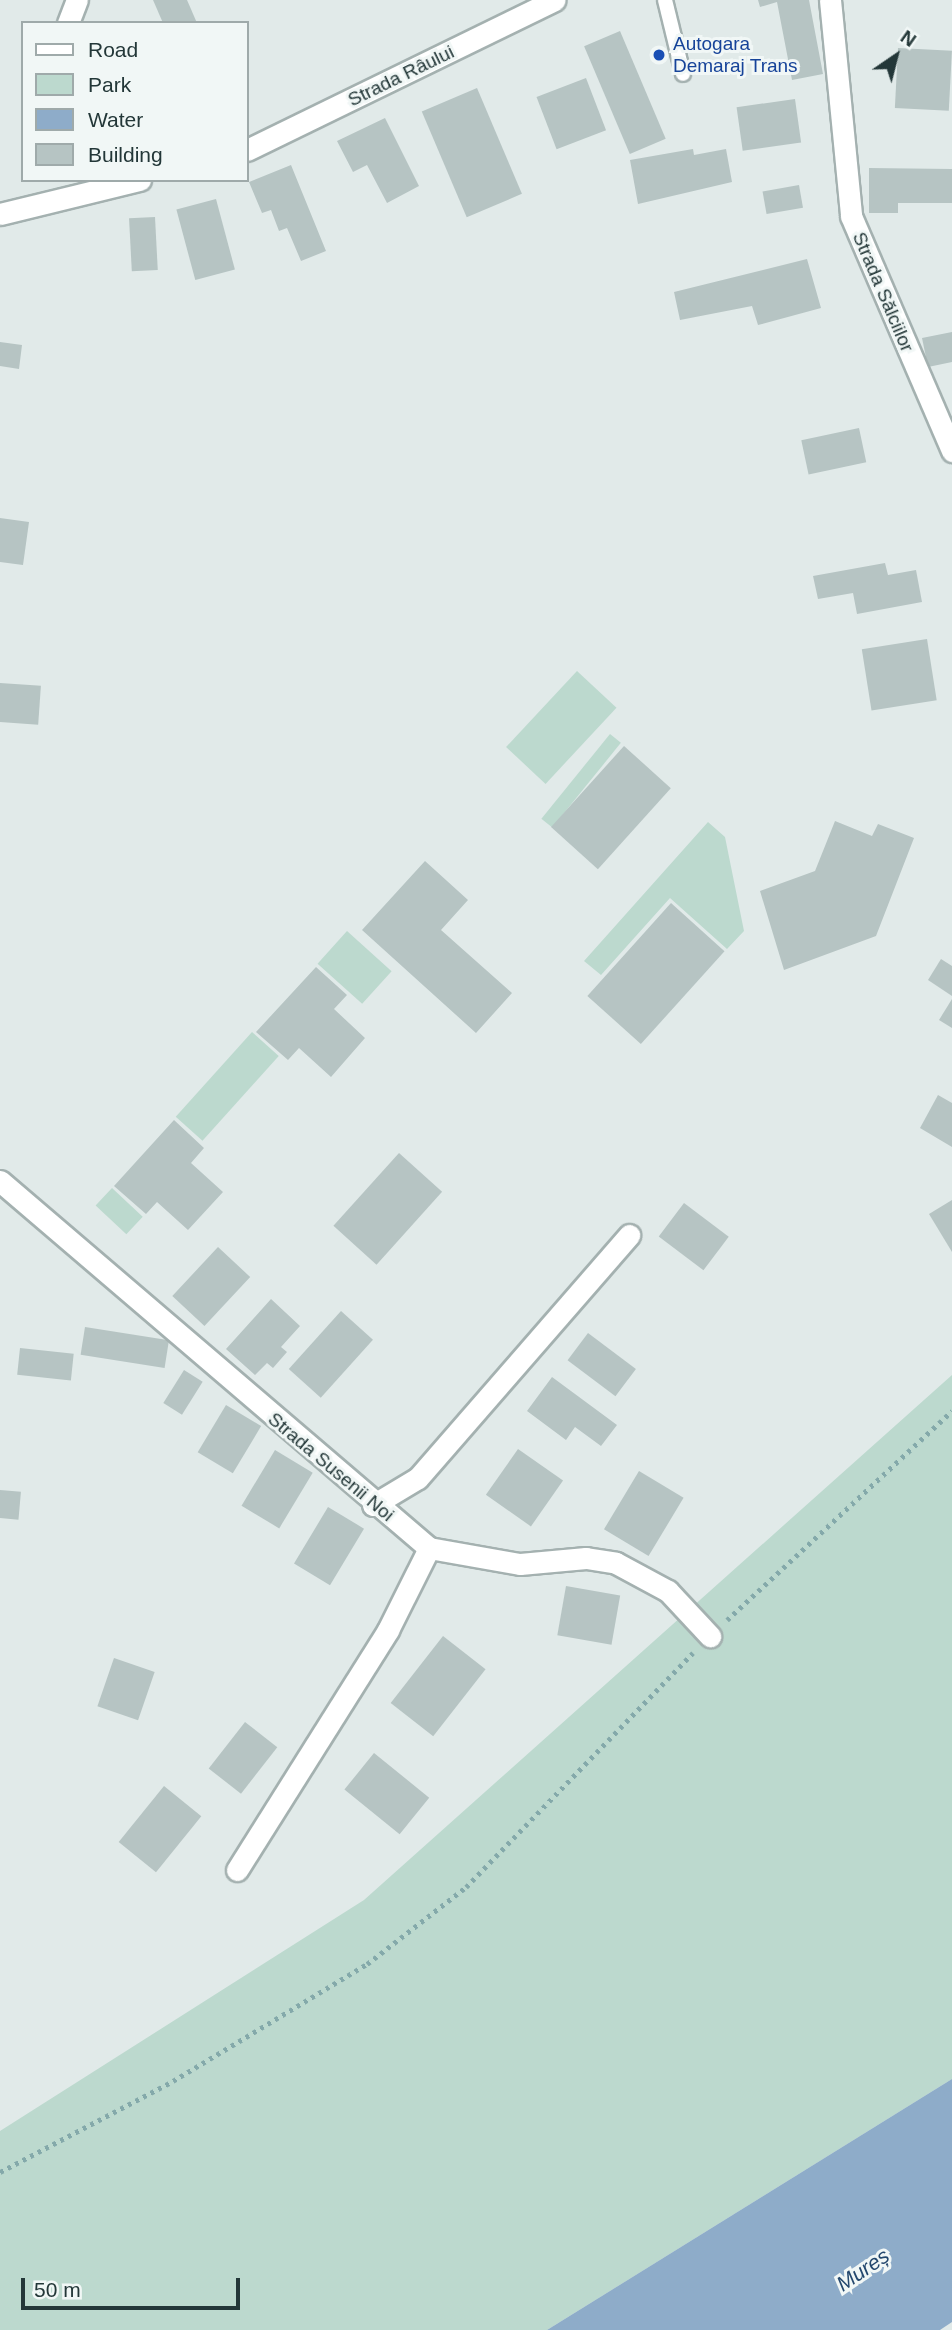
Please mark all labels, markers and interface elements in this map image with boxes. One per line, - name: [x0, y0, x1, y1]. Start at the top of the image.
- legend: [21, 21, 248, 182]
- north arrow: [861, 21, 931, 91]
- text: N: [897, 26, 920, 51]
- place label: Autogara Demaraj Trans: [673, 33, 798, 77]
- text: Road: [88, 38, 138, 61]
- street label: Strada Râului: [344, 41, 458, 111]
- marker: Autogara Demaraj Trans: [651, 47, 667, 63]
- text: Park: [88, 73, 131, 96]
- text: Water: [88, 108, 143, 131]
- text: Building: [88, 143, 163, 166]
- street label: Strada Sălciilor: [848, 229, 918, 355]
- street label: Strada Susenii Noi: [263, 1408, 399, 1526]
- water label: Mureș: [832, 2243, 894, 2297]
- scale bar: [24, 2264, 243, 2308]
- text: 50 m: [34, 2278, 81, 2301]

